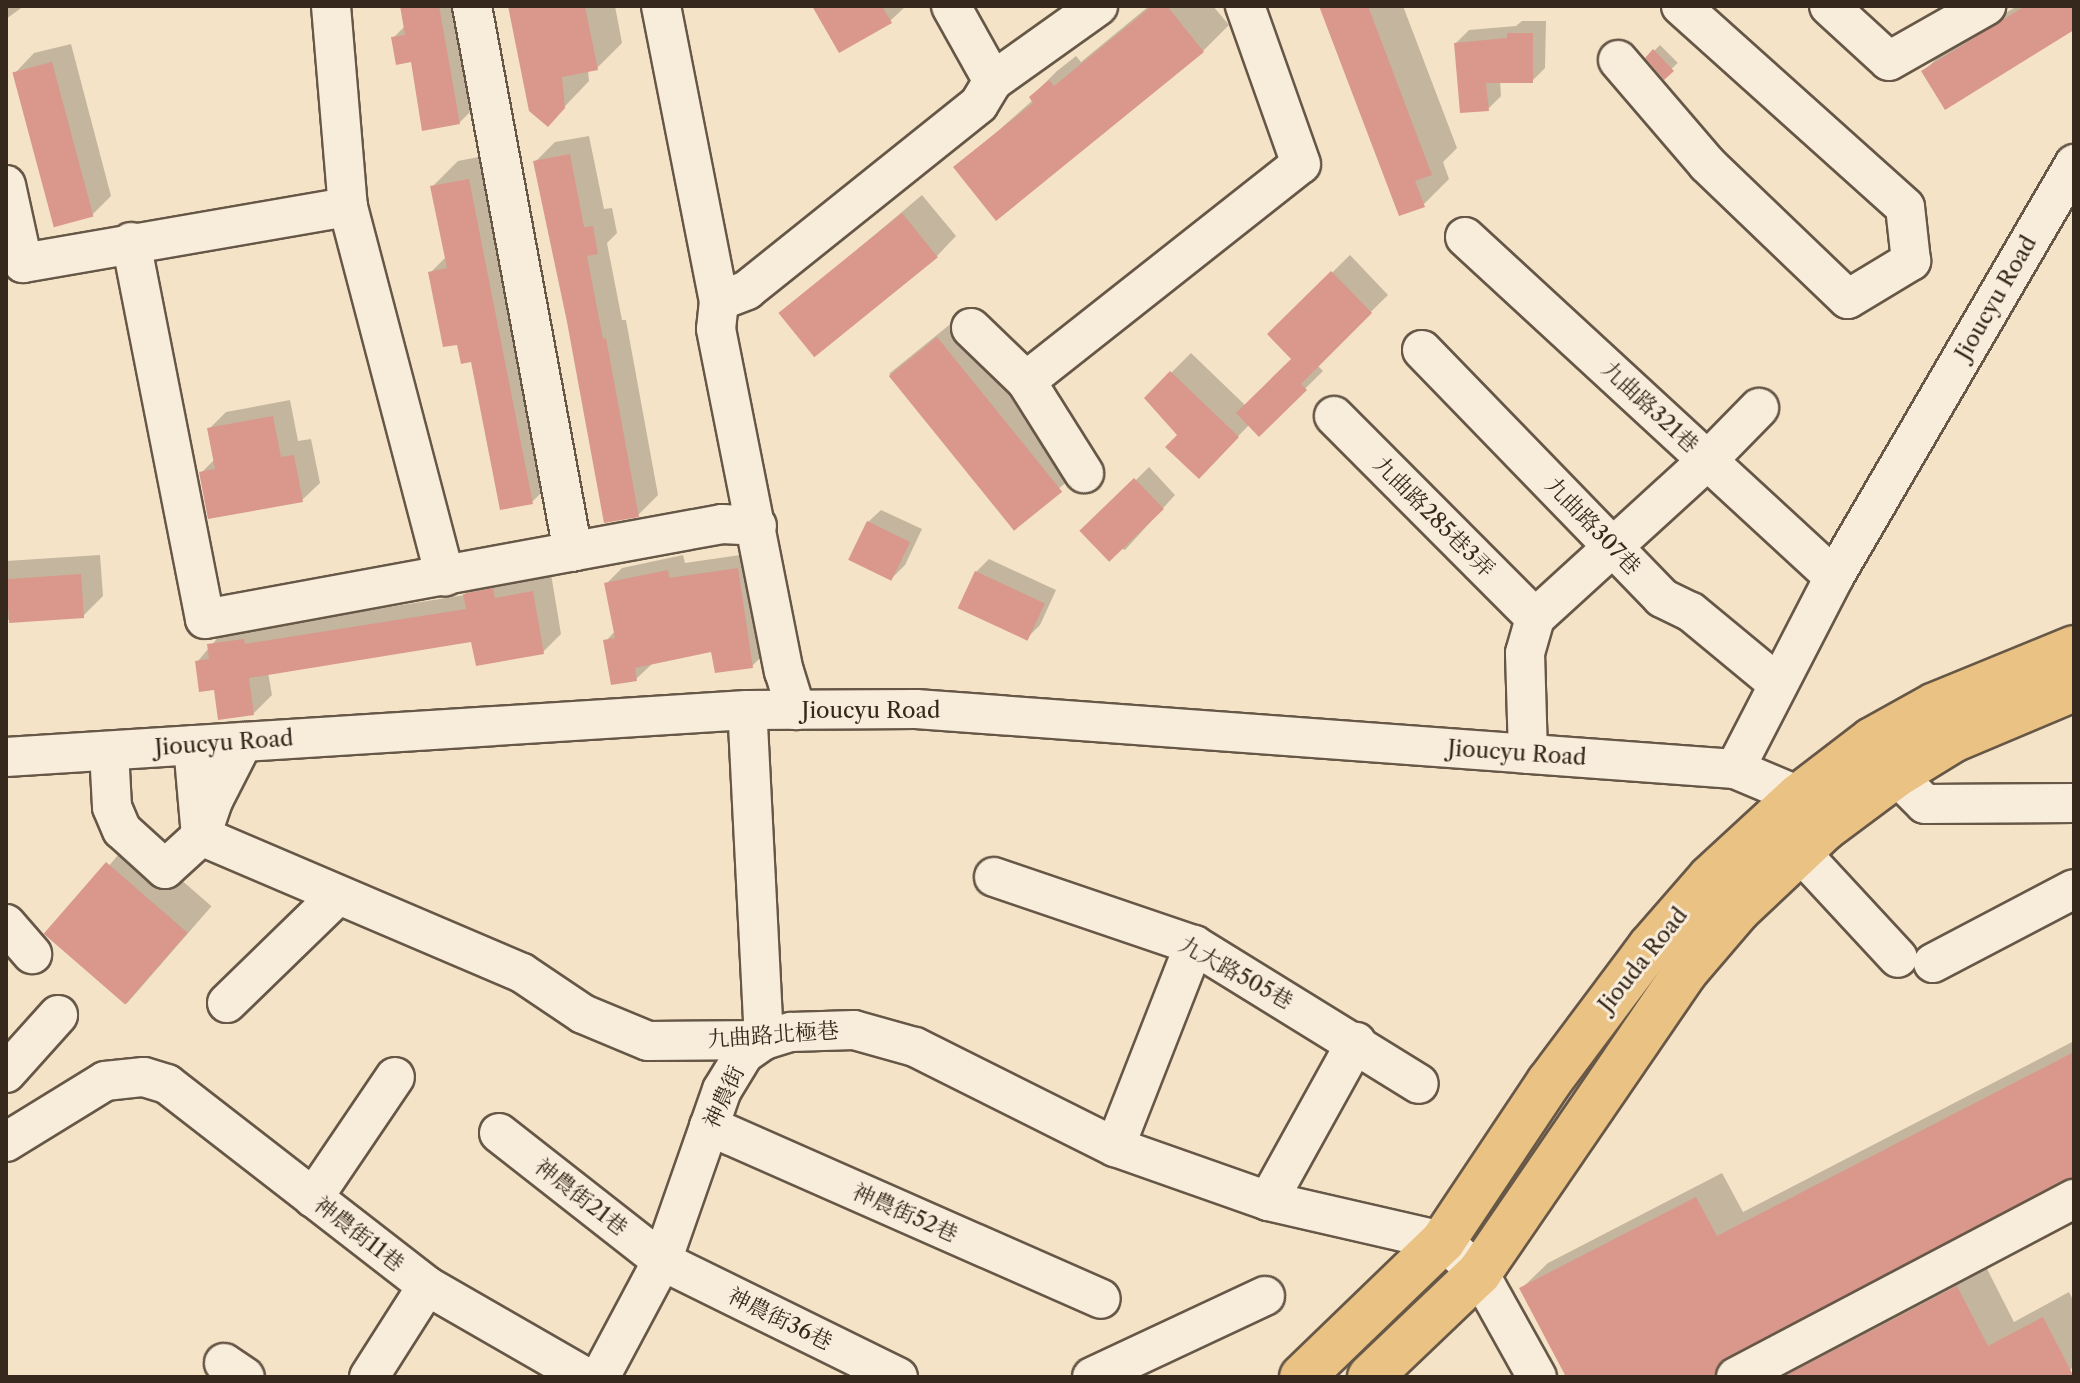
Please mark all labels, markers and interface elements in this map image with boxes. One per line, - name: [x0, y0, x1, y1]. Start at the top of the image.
- street label: Jioucyu Road: [1950, 231, 2042, 365]
- street label: 九曲路321巷: [1596, 356, 1704, 458]
- street label: 九曲路285巷3弄: [1368, 451, 1500, 583]
- street label: 九曲路307巷: [1540, 472, 1646, 580]
- street label: Jioucyu Road: [802, 698, 940, 724]
- street label: Jioucyu Road: [154, 725, 294, 761]
- street label: Jioucyu Road: [1447, 735, 1587, 771]
- street label: Jiouda Road: [1593, 902, 1693, 1018]
- street label: 九大路505巷: [1175, 931, 1297, 1015]
- street label: 九曲路北極巷: [706, 1017, 840, 1053]
- street label: 神農街: [698, 1062, 750, 1132]
- street label: 神農街21巷: [530, 1153, 632, 1241]
- street label: 神農街52巷: [848, 1178, 962, 1248]
- street label: 神農街11巷: [309, 1191, 409, 1277]
- street label: 神農街36巷: [723, 1282, 837, 1356]

